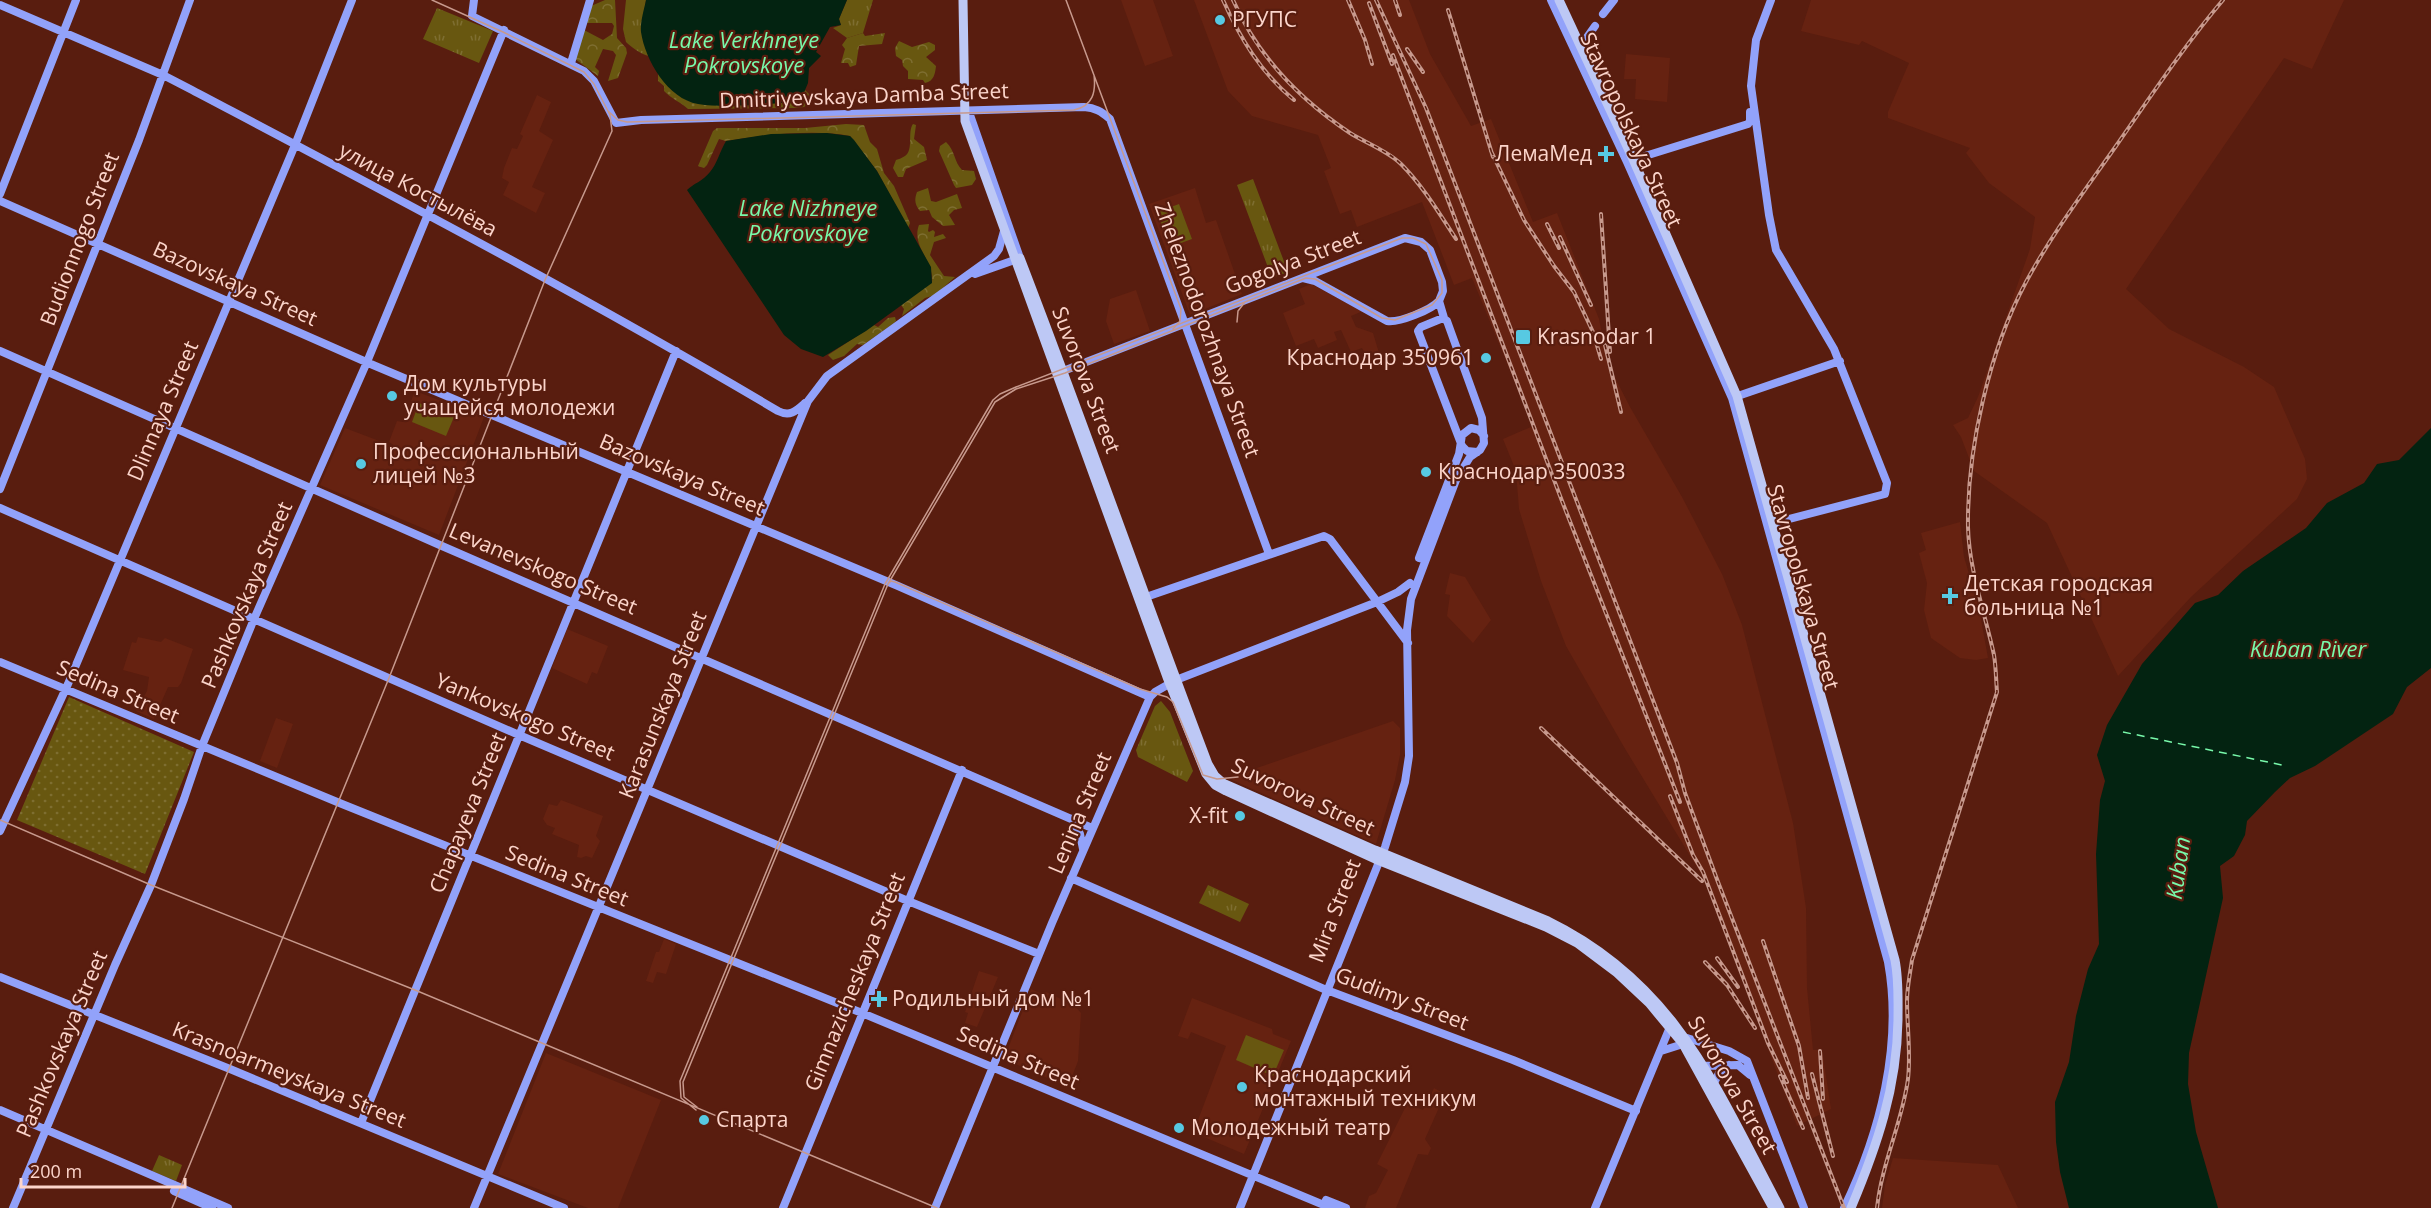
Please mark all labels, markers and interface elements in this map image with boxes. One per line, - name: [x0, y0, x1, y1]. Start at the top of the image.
- place label: РГУПС: [1232, 5, 1297, 33]
- marker: РГУПС: [1213, 13, 1227, 27]
- water label: Lake Verkhneye Pokrovskoye: [669, 24, 819, 79]
- street label: Stavropolskaya Street: [1574, 28, 1689, 232]
- street label: Dmitriyevskaya Damba Street: [719, 76, 1009, 114]
- street label: улица Костылёва: [335, 136, 502, 243]
- place label: ЛемаМед: [1496, 139, 1592, 167]
- marker: ЛемаМед: [1597, 145, 1615, 163]
- street label: Budionnogo Street: [33, 148, 125, 329]
- water label: Lake Nizhneye Pokrovskoye: [739, 192, 877, 247]
- street label: Zheleznodorozhnaya Street: [1149, 198, 1267, 461]
- street label: Gogolya Street: [1221, 222, 1365, 300]
- street label: Bazovskaya Street: [149, 234, 322, 332]
- street label: Suvorova Street: [1046, 302, 1128, 457]
- place label: Krasnodar 1: [1537, 322, 1656, 350]
- marker: Krasnodar 1: [1514, 328, 1532, 346]
- street label: Dlinnaya Street: [120, 336, 204, 485]
- place label: Краснодар 350961: [1287, 343, 1474, 371]
- marker: Краснодар 350961: [1479, 351, 1493, 365]
- place label: Дом культуры учащейся молодежи: [404, 369, 615, 421]
- marker: Дом культуры учащейся молодежи: [385, 389, 399, 403]
- street label: Bazovskaya Street: [595, 427, 769, 522]
- place label: Профессиональный лицей №3: [373, 437, 579, 489]
- marker: Профессиональный лицей №3: [354, 457, 368, 471]
- place label: Краснодар 350033: [1438, 457, 1625, 485]
- marker: Краснодар 350033: [1419, 465, 1433, 479]
- street label: Stavropolskaya Street: [1761, 481, 1847, 693]
- street label: Pashkovskaya Street: [194, 497, 298, 692]
- street label: Levanevskogo Street: [445, 516, 642, 620]
- place label: Детская городская больница №1: [1964, 569, 2153, 621]
- marker: Детская городская больница №1: [1941, 587, 1959, 605]
- street label: Karasunskaya Street: [612, 607, 712, 802]
- water label: Kuban River: [2250, 633, 2368, 663]
- street label: Sedina Street: [53, 653, 184, 729]
- street label: Yankovskogo Street: [431, 666, 619, 767]
- street label: Chapayeva Street: [422, 728, 512, 897]
- street label: Lenina Street: [1041, 747, 1117, 878]
- street label: Suvorova Street: [1227, 751, 1380, 842]
- place label: X-fit: [1189, 801, 1228, 829]
- marker: X-fit: [1233, 809, 1247, 823]
- water label: Kuban: [2158, 835, 2196, 901]
- street label: Sedina Street: [502, 838, 633, 912]
- street label: Mira Street: [1302, 855, 1367, 966]
- street label: Gimnazicheskaya Street: [797, 868, 911, 1095]
- street label: Pashkovskaya Street: [9, 946, 113, 1141]
- street label: Gudimy Street: [1332, 960, 1473, 1036]
- place label: Родильный дом №1: [892, 984, 1094, 1012]
- marker: Родильный дом №1: [870, 990, 888, 1008]
- street label: Suvorova Street: [1682, 1010, 1784, 1159]
- street label: Krasnoarmeyskaya Street: [168, 1014, 410, 1134]
- street label: Sedina Street: [953, 1019, 1084, 1095]
- place label: Краснодарский монтажный техникум: [1254, 1060, 1477, 1112]
- marker: Краснодарский монтажный техникум: [1235, 1080, 1249, 1094]
- place label: Спарта: [716, 1105, 788, 1133]
- marker: Спарта: [697, 1113, 711, 1127]
- place label: Молодежный театр: [1191, 1113, 1391, 1141]
- marker: Молодежный театр: [1172, 1121, 1186, 1135]
- scale bar: [21, 1151, 184, 1189]
- text: 200 m: [30, 1159, 82, 1183]

